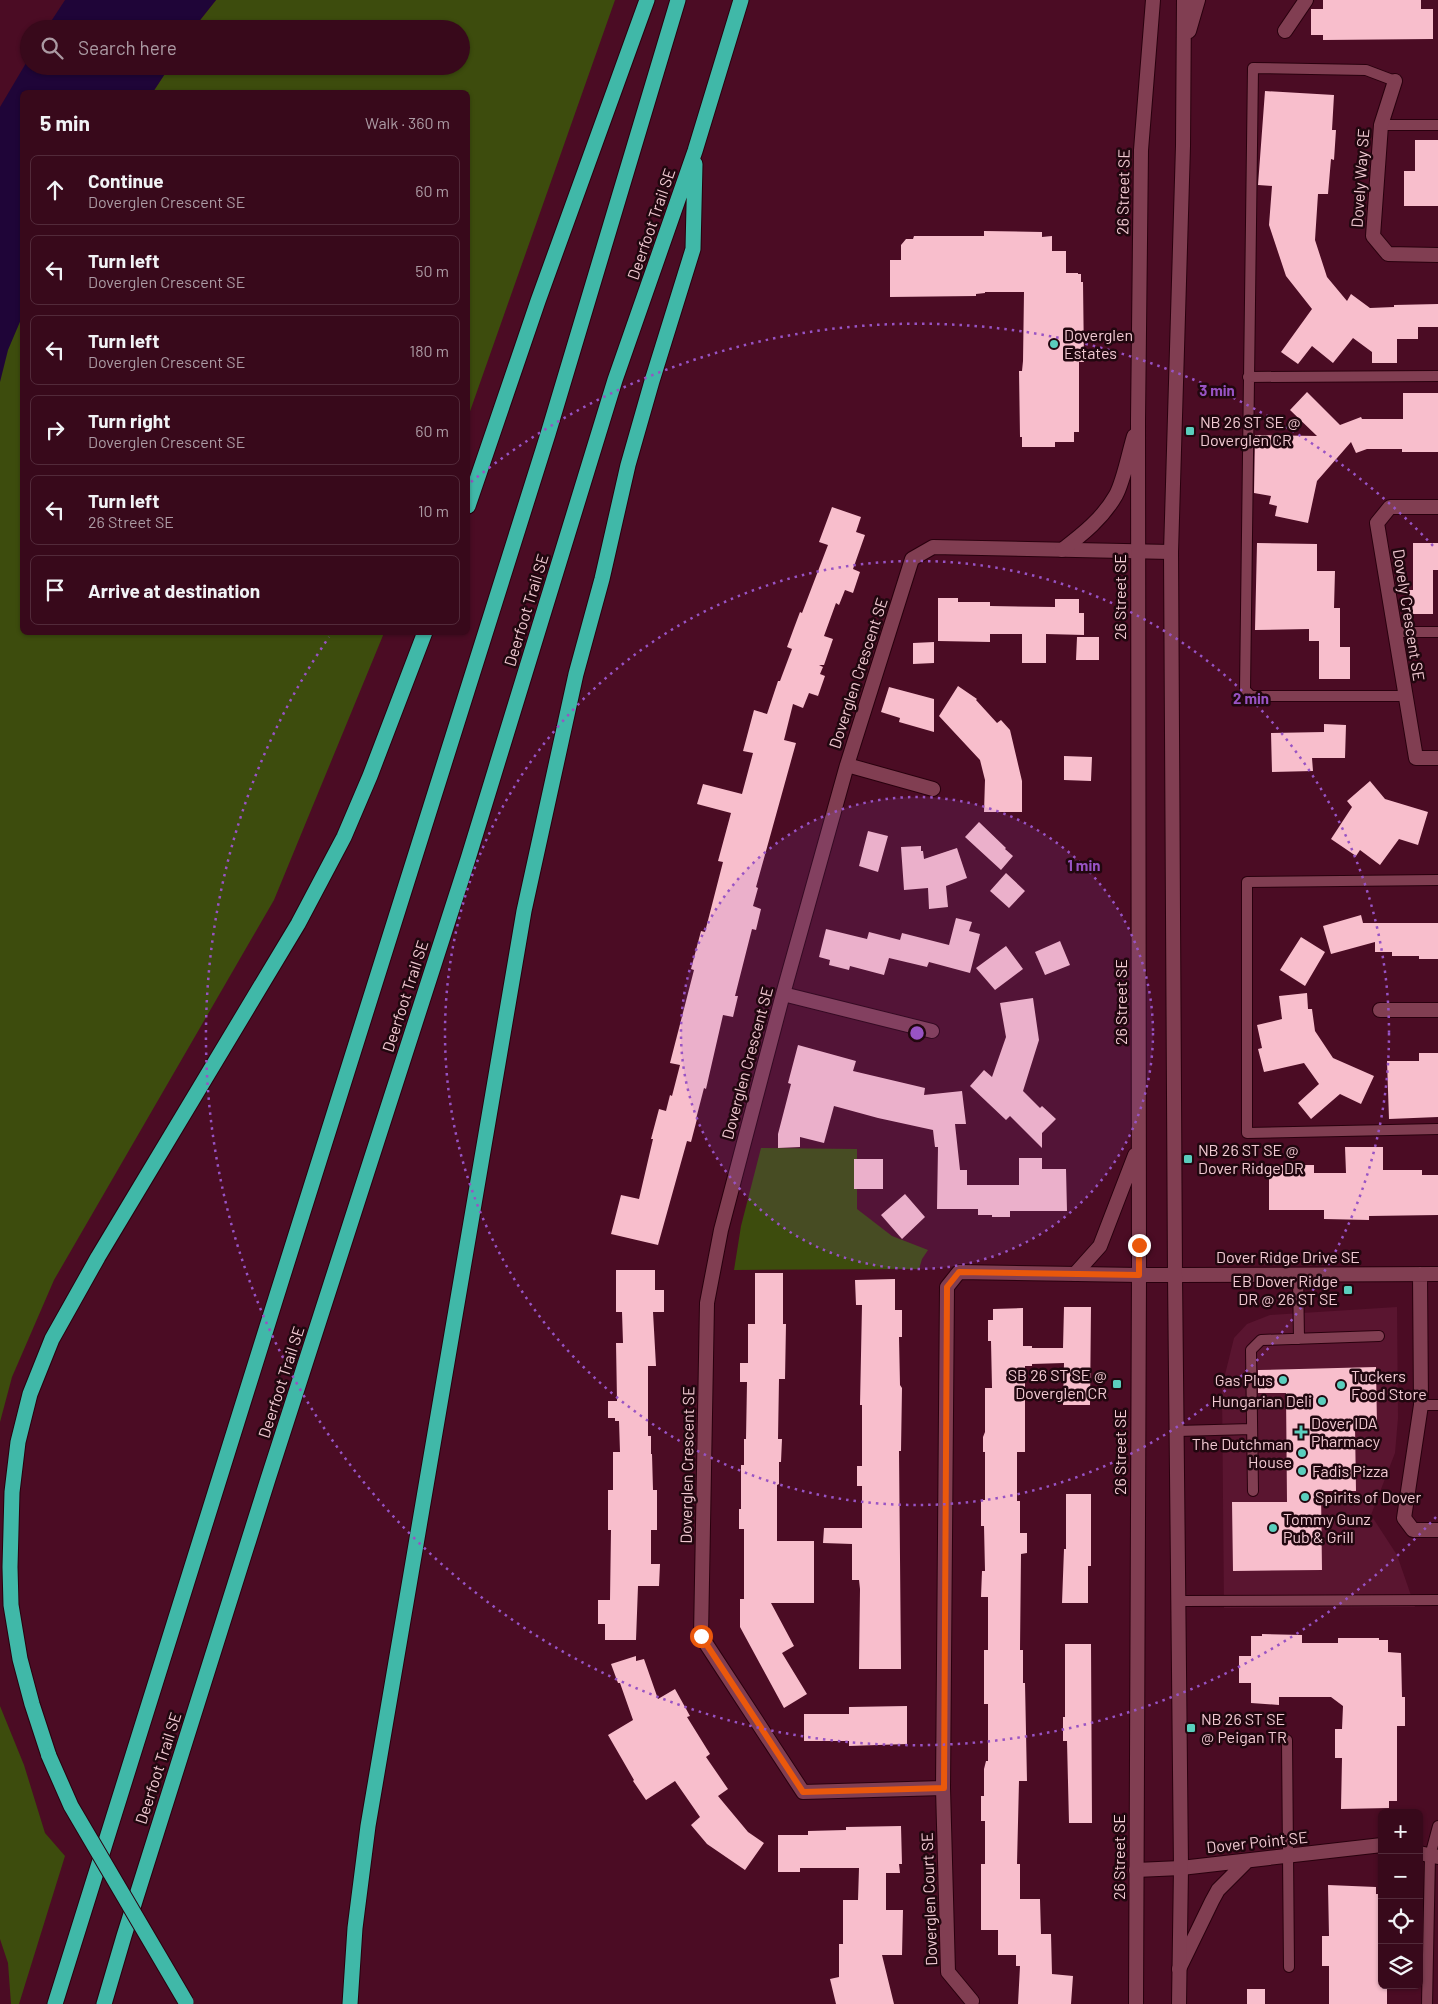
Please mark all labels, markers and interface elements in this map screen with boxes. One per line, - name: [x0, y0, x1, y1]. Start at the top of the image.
- search box: [20, 20, 470, 75]
- icon: search: [38, 34, 66, 62]
- text: Search here: [78, 36, 177, 59]
- text: 5 min: [40, 110, 90, 135]
- text: Walk · 360 m: [365, 113, 450, 132]
- street label: Dovely Way SE: [1347, 128, 1372, 228]
- street label: 26 Street SE: [1112, 149, 1133, 235]
- street label: Deerfoot Trail SE: [623, 166, 678, 282]
- text: Continue: [88, 169, 164, 192]
- icon: ahead: [41, 176, 69, 204]
- text: 60 m: [415, 181, 449, 200]
- text: Doverglen Crescent SE: [88, 192, 245, 211]
- text: Turn left: [88, 249, 159, 272]
- icon: left: [41, 256, 69, 284]
- text: 50 m: [415, 261, 449, 280]
- text: Doverglen Crescent SE: [88, 272, 245, 291]
- place label: Doverglen Estates: [1064, 325, 1133, 362]
- text: Turn left: [88, 329, 159, 352]
- icon: left: [41, 336, 69, 364]
- marker: Doverglen Estates: [1048, 338, 1060, 350]
- text: 180 m: [410, 341, 449, 360]
- text: Doverglen Crescent SE: [88, 352, 245, 371]
- text: 3 min: [1199, 381, 1235, 399]
- text: Turn right: [88, 409, 170, 432]
- place label: NB 26 ST SE @ Doverglen CR: [1200, 412, 1301, 449]
- icon: right: [41, 416, 69, 444]
- text: 60 m: [415, 421, 449, 440]
- marker: NB 26 ST SE @ Doverglen CR: [1184, 425, 1196, 437]
- text: Doverglen Crescent SE: [88, 432, 245, 451]
- text: Turn left: [88, 489, 159, 512]
- icon: left: [41, 496, 69, 524]
- text: 10 m: [418, 501, 449, 520]
- text: 26 Street SE: [88, 512, 174, 531]
- street label: Dovely Crescent SE: [1390, 548, 1429, 682]
- street label: Deerfoot Trail SE: [499, 551, 552, 668]
- street label: 26 Street SE: [1110, 554, 1129, 640]
- icon: arrive: [41, 576, 69, 604]
- text: Arrive at destination: [88, 579, 260, 602]
- street label: Doverglen Crescent SE: [824, 595, 891, 751]
- text: 2 min: [1233, 689, 1269, 707]
- text: 1 min: [1068, 856, 1100, 874]
- street label: Deerfoot Trail SE: [377, 938, 432, 1054]
- street label: 26 Street SE: [1111, 959, 1130, 1045]
- street label: Doverglen Crescent SE: [717, 984, 776, 1141]
- centre of rings: [908, 1024, 926, 1042]
- place label: NB 26 ST SE @ Dover Ridge DR: [1198, 1140, 1304, 1177]
- marker: NB 26 ST SE @ Dover Ridge DR: [1182, 1153, 1194, 1165]
- route end: [1128, 1234, 1151, 1257]
- street label: Dover Ridge Drive SE: [1216, 1247, 1360, 1266]
- place label: EB Dover Ridge DR @ 26 ST SE: [1232, 1271, 1338, 1308]
- marker: EB Dover Ridge DR @ 26 ST SE: [1342, 1284, 1354, 1296]
- street label: Deerfoot Trail SE: [253, 1324, 308, 1440]
- place label: SB 26 ST SE @ Doverglen CR: [1008, 1365, 1107, 1402]
- place label: Tuckers Food Store: [1351, 1366, 1427, 1403]
- place label: Gas Plus: [1215, 1370, 1273, 1389]
- marker: Gas Plus: [1277, 1374, 1289, 1386]
- marker: SB 26 ST SE @ Doverglen CR: [1111, 1378, 1123, 1390]
- marker: Tuckers Food Store: [1335, 1379, 1347, 1391]
- street label: Doverglen Crescent SE: [676, 1386, 697, 1544]
- place label: Hungarian Deli: [1212, 1391, 1312, 1410]
- marker: Hungarian Deli: [1316, 1395, 1328, 1407]
- street label: 26 Street SE: [1110, 1409, 1129, 1495]
- place label: Dover IDA Pharmacy: [1311, 1413, 1381, 1450]
- marker: Dover IDA Pharmacy: [1295, 1426, 1307, 1438]
- place label: The Dutchman House: [1192, 1434, 1292, 1471]
- marker: The Dutchman House: [1296, 1447, 1308, 1459]
- place label: Fadis Pizza: [1312, 1461, 1388, 1480]
- marker: Fadis Pizza: [1296, 1465, 1308, 1477]
- place label: Spirits of Dover: [1315, 1487, 1422, 1506]
- marker: Spirits of Dover: [1299, 1491, 1311, 1503]
- place label: Tommy Gunz Pub & Grill: [1283, 1509, 1371, 1546]
- marker: Tommy Gunz Pub & Grill: [1267, 1522, 1279, 1534]
- route start: [690, 1625, 713, 1648]
- place label: NB 26 ST SE @ Peigan TR: [1201, 1709, 1287, 1746]
- street label: Deerfoot Trail SE: [130, 1710, 185, 1826]
- marker: NB 26 ST SE @ Peigan TR: [1185, 1722, 1197, 1734]
- map controls: [1378, 1809, 1423, 1989]
- button: +: [1378, 1809, 1423, 1854]
- street label: 26 Street SE: [1109, 1814, 1128, 1900]
- street label: Dover Point SE: [1205, 1827, 1309, 1856]
- street label: Doverglen Court SE: [917, 1832, 940, 1966]
- button: −: [1378, 1854, 1423, 1899]
- button: locate: [1378, 1899, 1423, 1944]
- button: layers: [1378, 1944, 1423, 1989]

